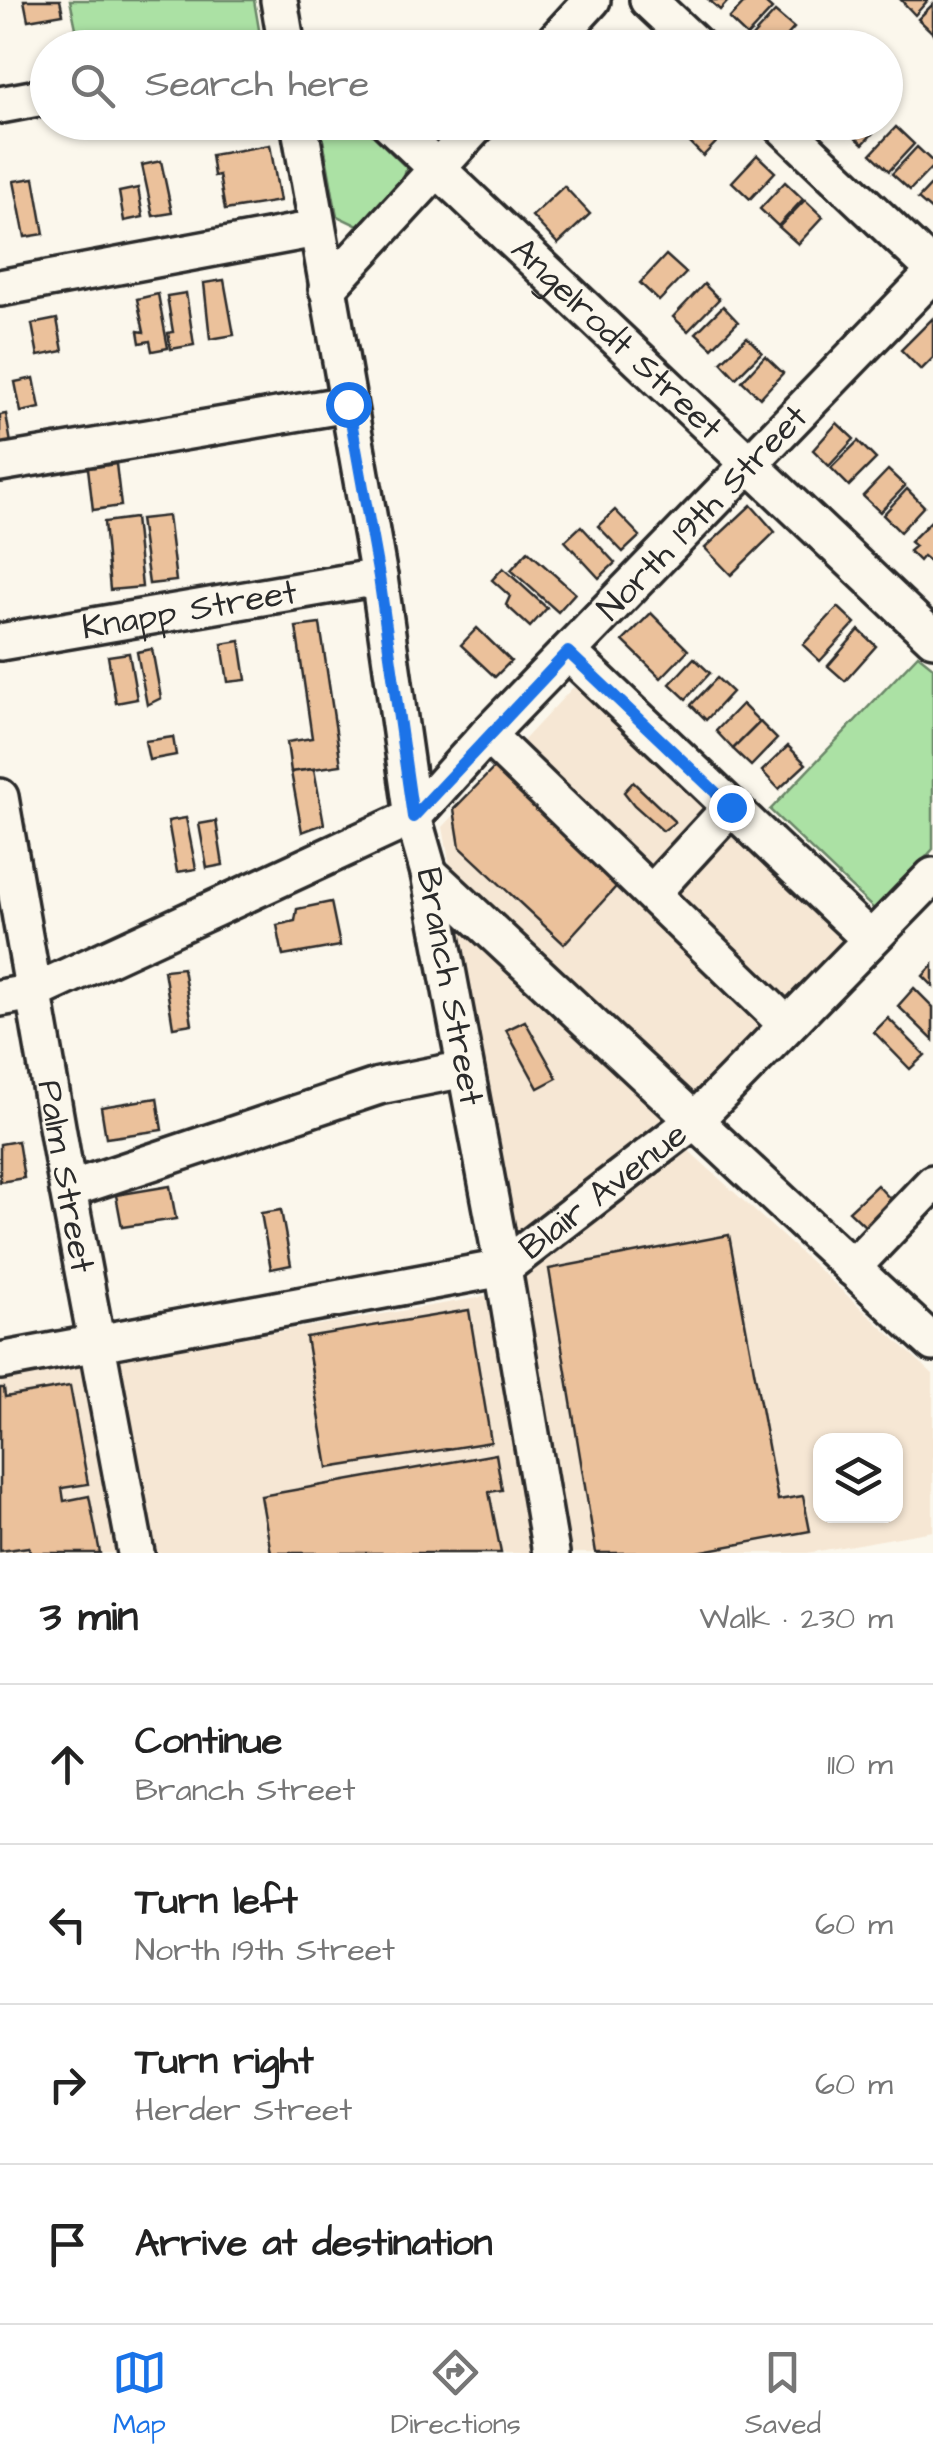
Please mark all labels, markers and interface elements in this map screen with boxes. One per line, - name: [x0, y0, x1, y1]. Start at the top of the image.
- search box: [30, 30, 903, 140]
- icon: search: [65, 58, 120, 113]
- text: Search here: [145, 59, 369, 111]
- street label: Angelrodt Street: [500, 226, 734, 451]
- route start: [326, 382, 372, 428]
- street label: North 19th Street: [586, 393, 819, 632]
- street label: Knapp Street: [78, 567, 301, 652]
- route end: [709, 785, 755, 831]
- street label: Branch Street: [404, 863, 497, 1109]
- street label: Palm Street: [25, 1076, 107, 1277]
- street label: Blair Avenue: [509, 1110, 698, 1271]
- map controls: [813, 1433, 903, 1523]
- button: layers: [813, 1433, 903, 1523]
- text: 3 min: [40, 1589, 138, 1647]
- text: Walk · 230 m: [699, 1596, 893, 1641]
- text: Continue: [135, 1716, 282, 1768]
- icon: ahead: [40, 1737, 95, 1792]
- text: 110 m: [827, 1742, 893, 1787]
- text: Branch Street: [135, 1768, 355, 1813]
- text: Turn left: [135, 1876, 298, 1928]
- icon: left: [40, 1897, 95, 1952]
- text: 60 m: [815, 1902, 893, 1947]
- text: North 19th Street: [135, 1928, 395, 1973]
- text: Turn right: [135, 2036, 314, 2088]
- icon: right: [40, 2057, 95, 2112]
- text: 60 m: [815, 2062, 893, 2107]
- text: Herder Street: [135, 2088, 352, 2133]
- icon: arrive: [40, 2217, 95, 2272]
- text: Arrive at destination: [135, 2218, 492, 2270]
- tab: Map: [112, 2345, 167, 2444]
- tab: Directions: [391, 2345, 521, 2444]
- tab: Saved: [745, 2345, 821, 2444]

